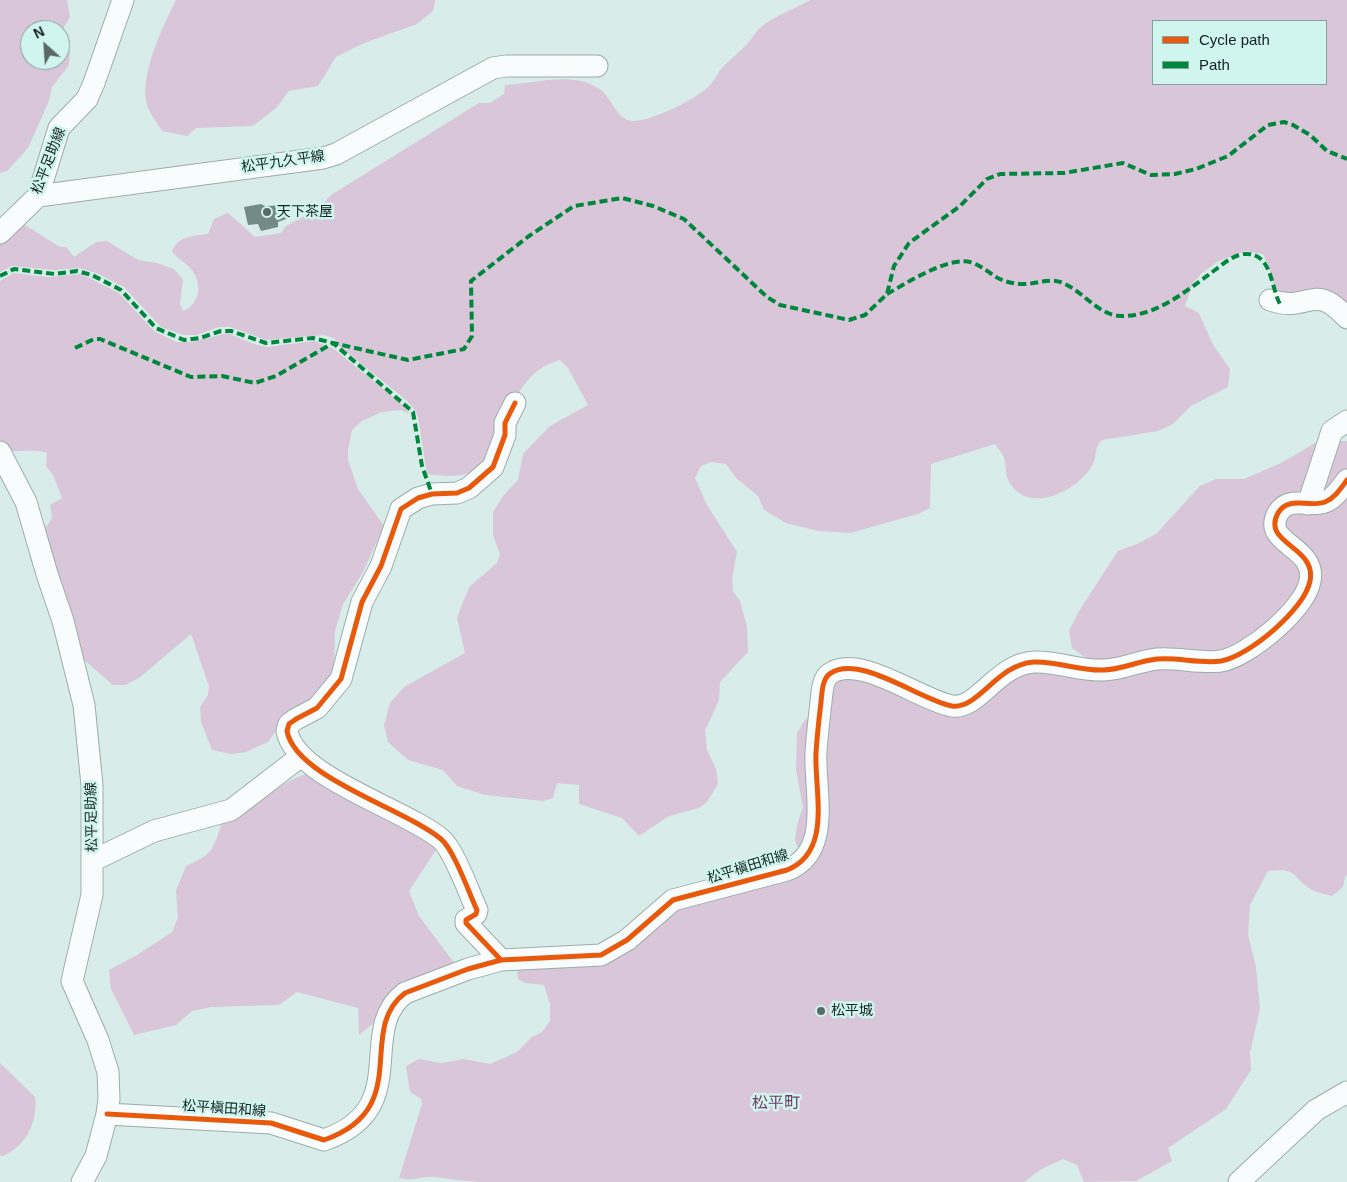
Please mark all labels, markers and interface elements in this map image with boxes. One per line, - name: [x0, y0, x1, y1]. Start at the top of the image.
- north arrow: [20, 20, 70, 70]
- legend: [1152, 20, 1327, 85]
- text: N: [31, 23, 47, 42]
- text: Cycle path: [1199, 31, 1270, 48]
- text: Path: [1199, 56, 1230, 73]
- street label: 松平足助線: [29, 125, 69, 197]
- street label: 松平九久平線: [240, 148, 326, 176]
- place label: 天下茶屋: [277, 204, 333, 220]
- marker: 天下茶屋: [261, 206, 273, 218]
- street label: 松平足助線: [83, 782, 101, 852]
- street label: 松平槇田和線: [705, 847, 791, 887]
- place label: 松平城: [831, 1003, 873, 1019]
- marker: 松平城: [815, 1005, 827, 1017]
- district label: 松平町: [752, 1094, 800, 1114]
- street label: 松平槇田和線: [182, 1098, 266, 1120]

